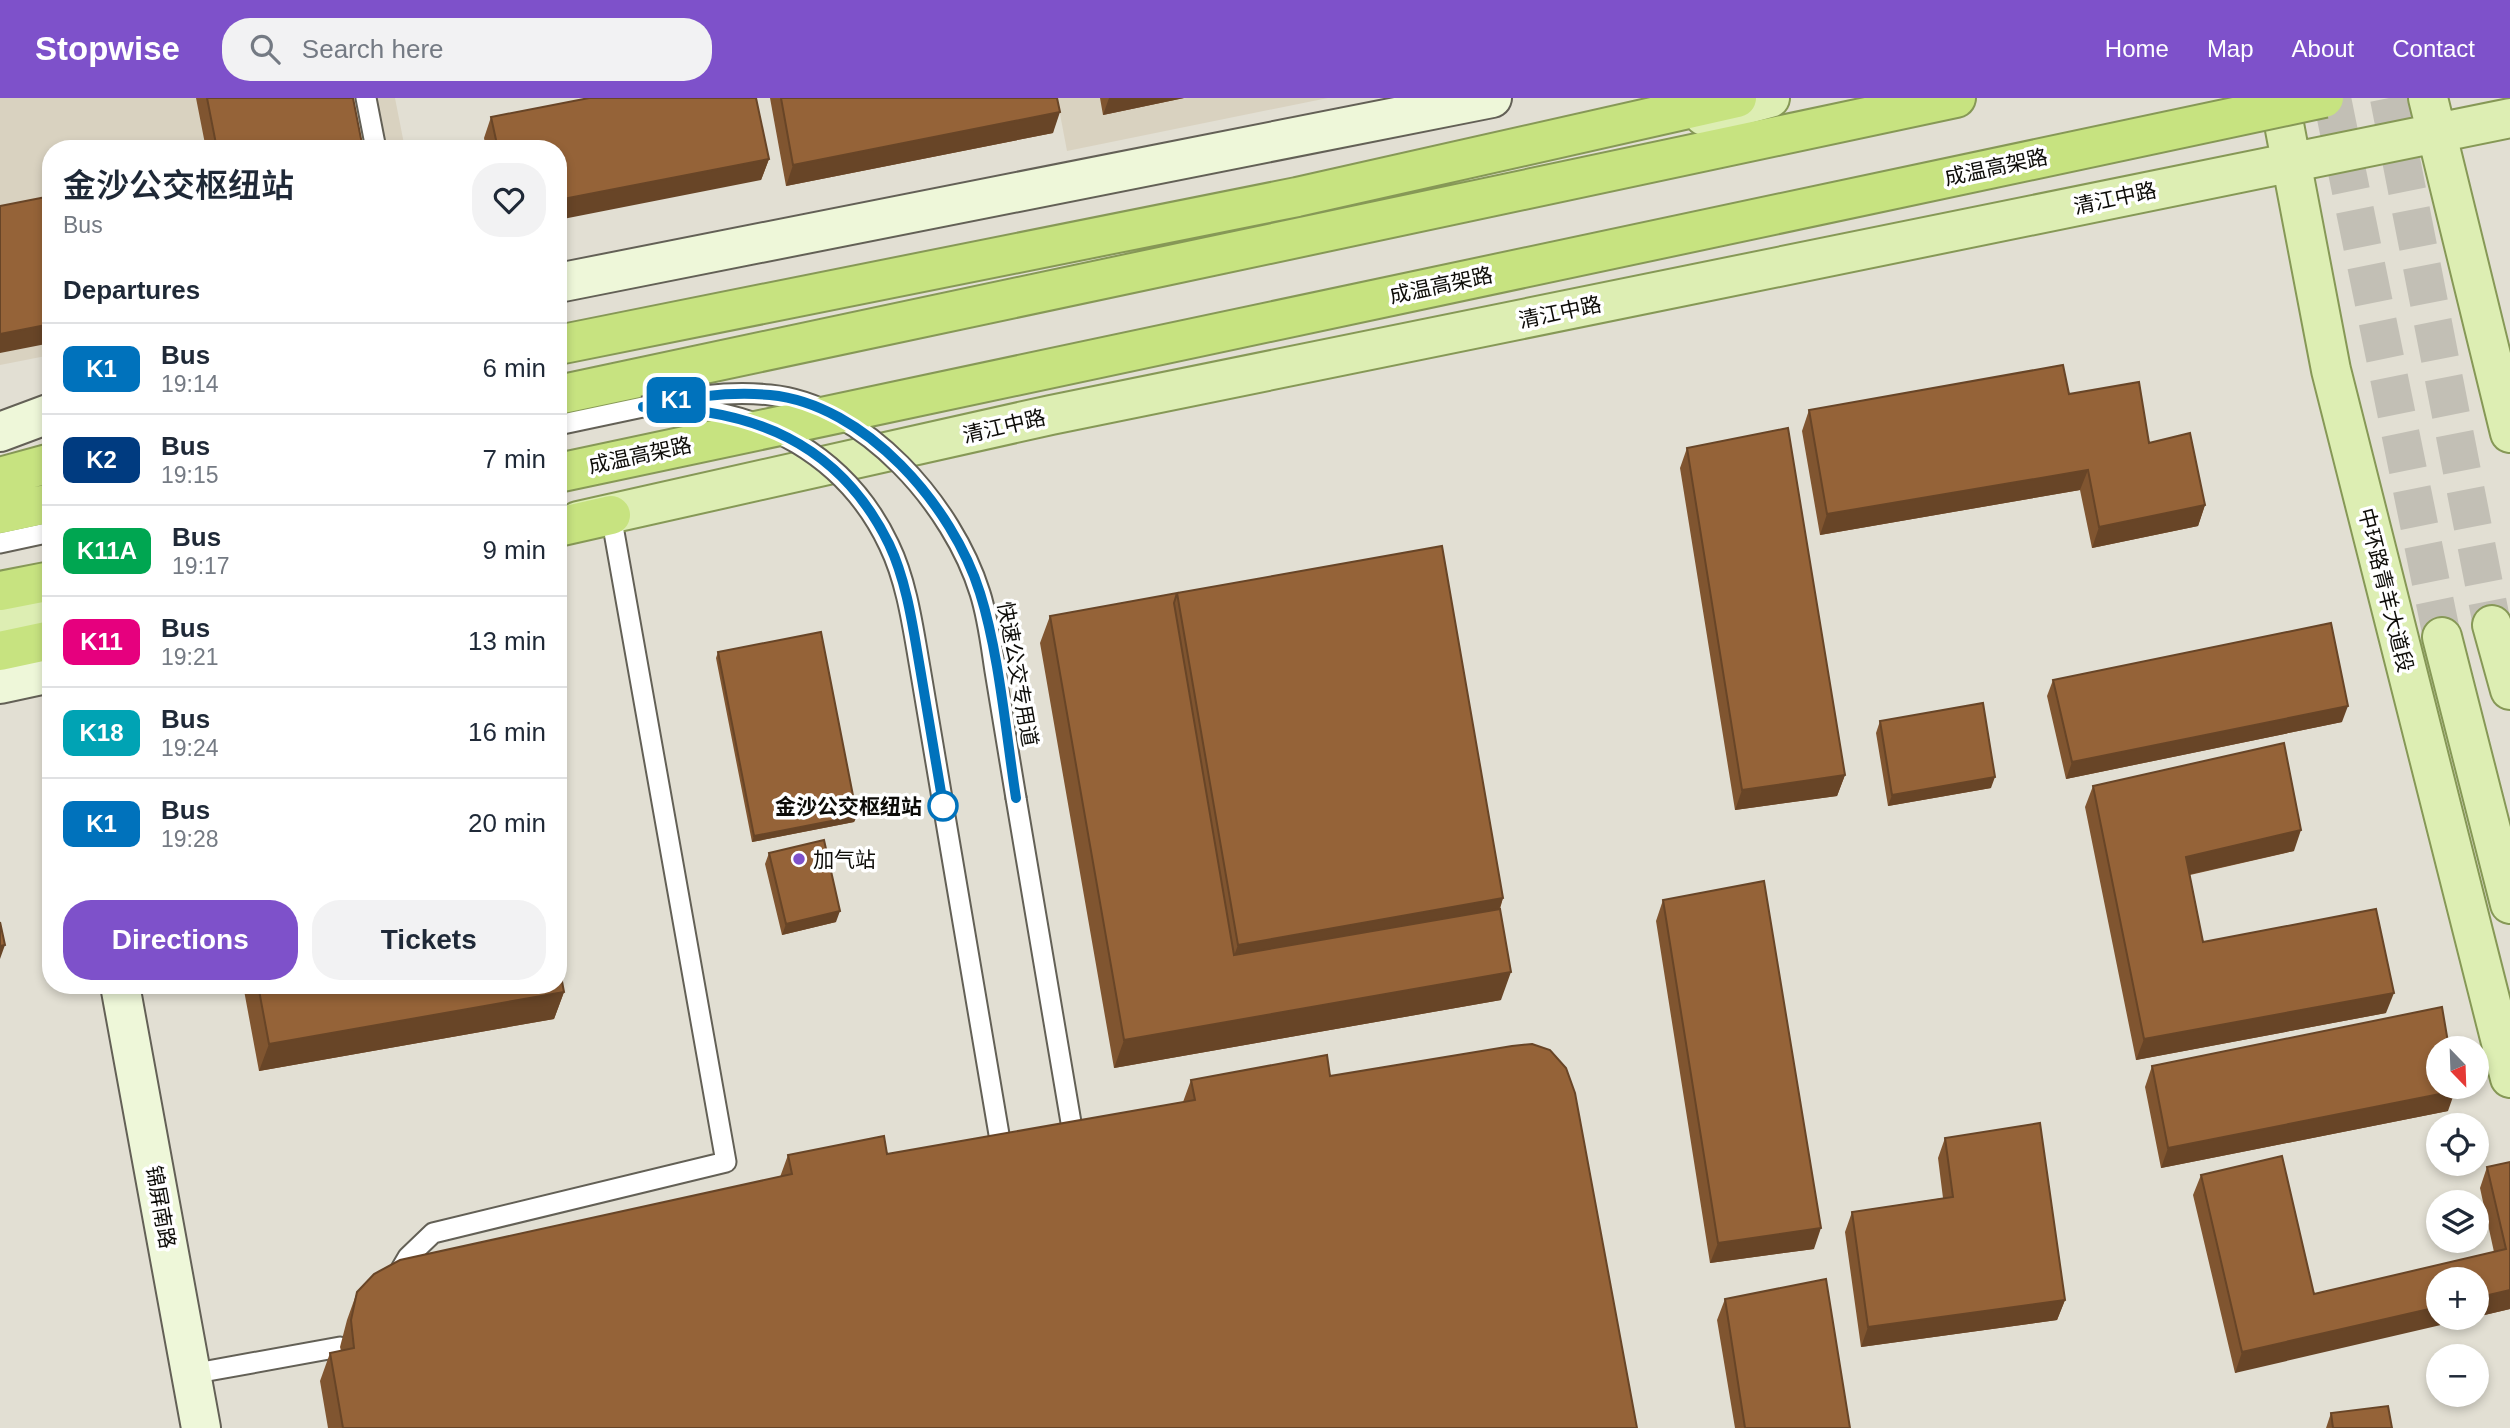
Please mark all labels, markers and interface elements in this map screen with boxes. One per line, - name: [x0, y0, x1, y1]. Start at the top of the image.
- search box: [222, 18, 712, 81]
- text: Stopwise: [35, 30, 180, 67]
- icon: search: [246, 30, 284, 68]
- text: Search here: [302, 34, 444, 64]
- text: Home: [2105, 35, 2169, 62]
- text: Map: [2207, 35, 2254, 62]
- text: About: [2292, 35, 2354, 62]
- text: Contact: [2392, 35, 2475, 62]
- street label: 成温高架路: [1942, 145, 2050, 189]
- button: heart: [472, 163, 546, 237]
- text: 金沙公交枢纽站: [63, 167, 294, 204]
- street label: 清江中路: [2072, 178, 2158, 218]
- text: Bus: [63, 212, 103, 238]
- street label: 成温高架路: [1387, 263, 1495, 307]
- text: Departures: [63, 275, 200, 305]
- street label: 清江中路: [1517, 292, 1603, 332]
- text: Bus: [161, 340, 210, 370]
- text: 6 min: [482, 353, 546, 383]
- text: K1: [86, 355, 117, 382]
- text: 19:14: [161, 371, 219, 397]
- line badge: K1: [644, 377, 708, 423]
- text: K1: [661, 386, 691, 413]
- street label: 清江中路: [960, 405, 1048, 447]
- text: Bus: [161, 431, 210, 461]
- street label: 成温高架路: [586, 433, 694, 477]
- text: 7 min: [482, 444, 546, 474]
- text: K2: [86, 446, 117, 473]
- text: 19:15: [161, 462, 219, 488]
- street label: 中环路青羊大道段: [2355, 506, 2417, 674]
- text: Bus: [172, 522, 221, 552]
- text: 9 min: [482, 535, 546, 565]
- text: K11A: [77, 537, 137, 564]
- text: 19:17: [172, 553, 230, 579]
- street label: 快速公交专用道: [994, 600, 1042, 748]
- text: Bus: [161, 613, 210, 643]
- text: 13 min: [468, 626, 546, 656]
- text: K11: [80, 628, 123, 655]
- text: 19:21: [161, 644, 219, 670]
- text: Bus: [161, 704, 210, 734]
- text: 16 min: [468, 717, 546, 747]
- text: K18: [79, 719, 124, 746]
- text: 19:24: [161, 735, 219, 761]
- marker: 金沙公交枢纽站: [928, 791, 958, 821]
- text: Bus: [161, 795, 210, 825]
- place label: 金沙公交枢纽站: [775, 795, 922, 818]
- text: 20 min: [468, 808, 546, 838]
- text: K1: [86, 810, 117, 837]
- text: 19:28: [161, 826, 219, 852]
- place label: 加气站: [813, 848, 876, 871]
- marker: 加气站: [791, 851, 807, 867]
- button: Directions: [63, 900, 298, 980]
- button: Tickets: [312, 900, 546, 980]
- north arrow: [2426, 1036, 2488, 1099]
- map controls: [2426, 1036, 2489, 1407]
- button: locate: [2426, 1113, 2489, 1176]
- street label: 锦屏南路: [142, 1164, 180, 1250]
- button: layers: [2426, 1190, 2489, 1253]
- button: +: [2426, 1267, 2489, 1330]
- button: −: [2426, 1344, 2489, 1407]

